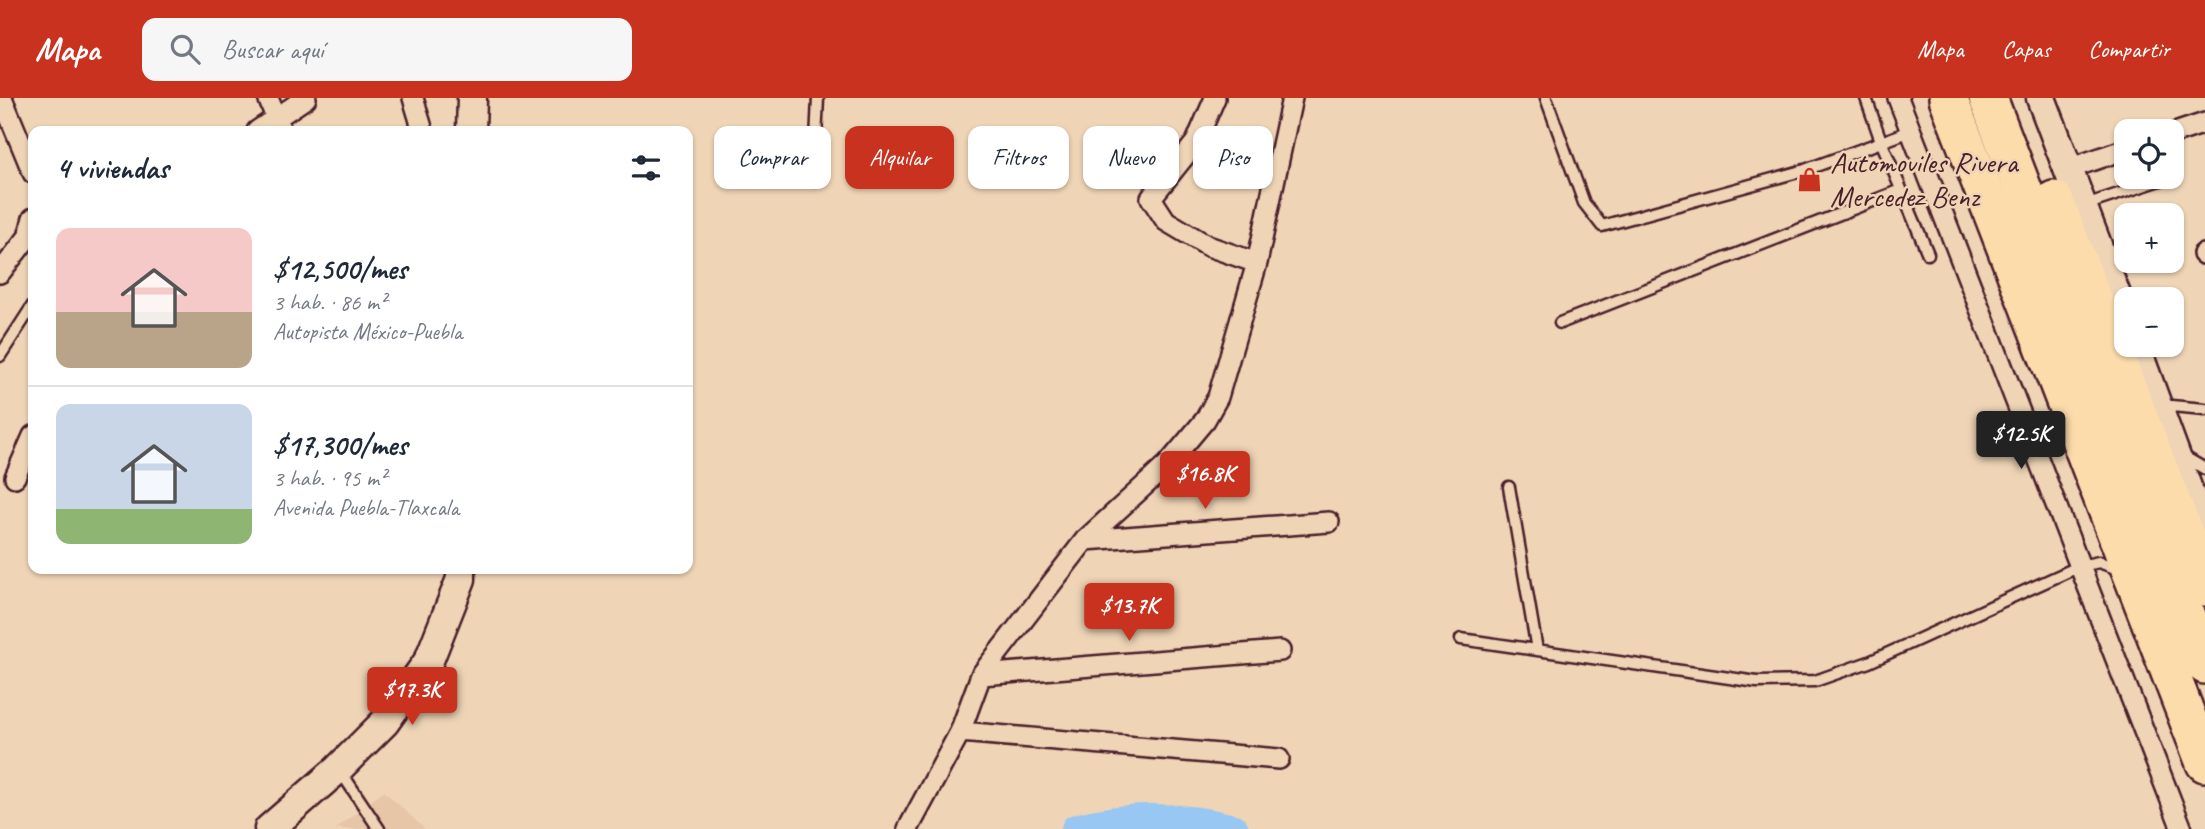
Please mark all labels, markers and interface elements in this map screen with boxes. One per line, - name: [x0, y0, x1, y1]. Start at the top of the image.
- search box: [142, 18, 632, 81]
- text: Mapa: [35, 28, 100, 70]
- icon: search: [166, 30, 204, 68]
- text: Buscar aquí: [222, 33, 324, 66]
- text: Mapa: [1917, 34, 1964, 64]
- text: Capas: [2002, 34, 2050, 64]
- text: Compartir: [2088, 34, 2170, 64]
- map controls: [2114, 119, 2184, 357]
- button: locate: [2114, 119, 2184, 189]
- chip: Comprar: [714, 126, 831, 189]
- chip: Alquilar: [845, 126, 954, 189]
- chip: Filtros: [968, 126, 1069, 189]
- chip: Nuevo: [1083, 126, 1179, 189]
- chip: Piso: [1193, 126, 1273, 189]
- place label: Automoviles Rivera Mercedez Benz: [1830, 143, 2019, 215]
- text: 4 viviendas: [56, 149, 168, 187]
- icon: filters: [627, 149, 665, 187]
- shop icon: Automoviles Rivera Mercedez Benz: [1796, 165, 1824, 193]
- button: +: [2114, 203, 2184, 273]
- text: $12,500/mes: [273, 250, 407, 288]
- icon: home: [112, 256, 196, 340]
- button: −: [2114, 287, 2184, 357]
- text: 3 hab. · 86 m²: [273, 288, 386, 317]
- text: Autopista México-Puebla: [273, 317, 462, 346]
- pin: $12.5K: [1964, 412, 2078, 471]
- text: $12.5K: [1992, 419, 2050, 448]
- text: $17,300/mes: [273, 426, 407, 464]
- icon: home: [112, 432, 196, 516]
- pin: $16.8K: [1148, 452, 1262, 511]
- text: $16.8K: [1176, 459, 1234, 488]
- text: 3 hab. · 95 m²: [273, 464, 386, 493]
- text: Avenida Puebla-Tlaxcala: [273, 493, 459, 522]
- pin: $13.7K: [1072, 584, 1186, 643]
- text: $13.7K: [1100, 591, 1158, 620]
- pin: $17.3K: [355, 668, 469, 727]
- text: $17.3K: [383, 675, 441, 704]

